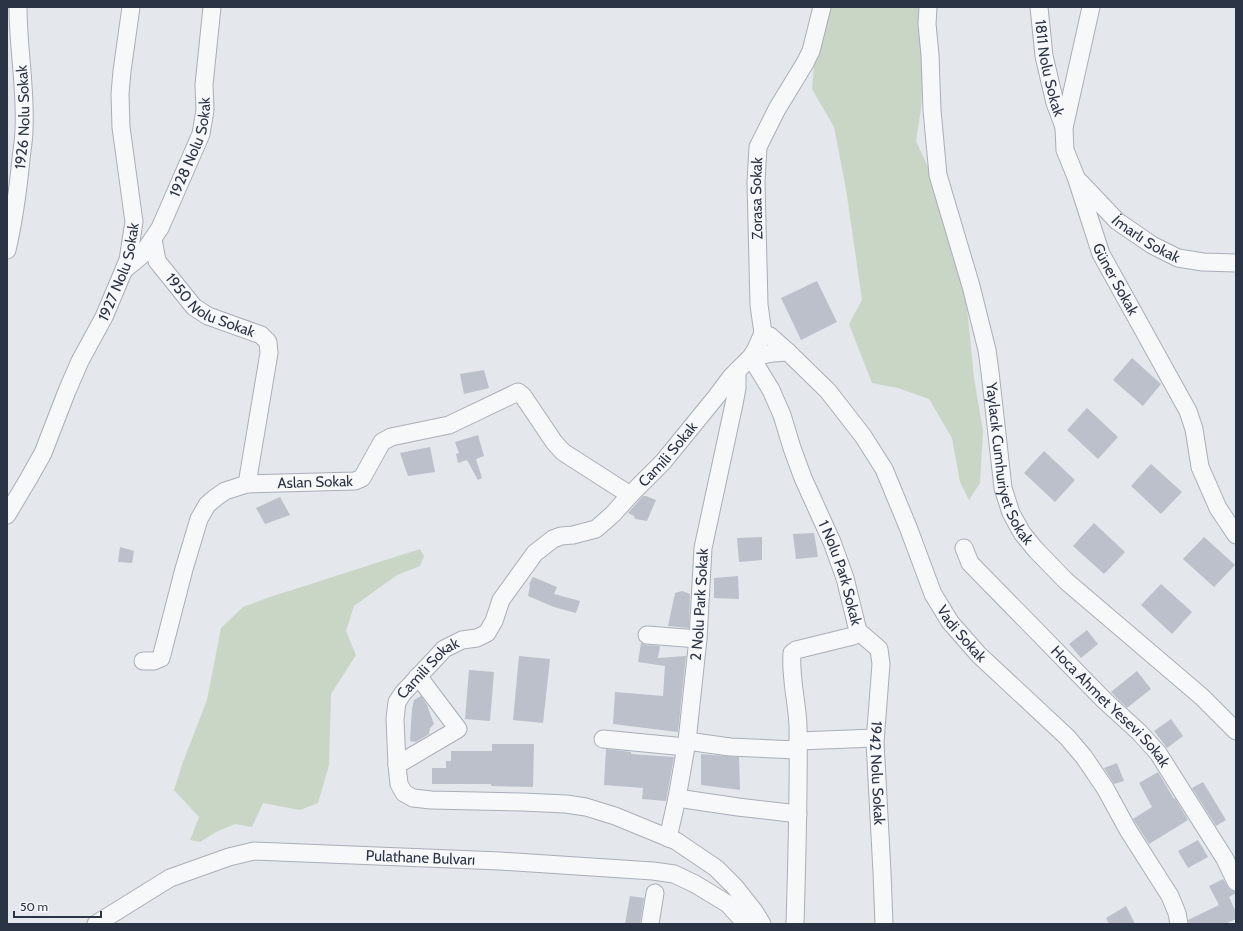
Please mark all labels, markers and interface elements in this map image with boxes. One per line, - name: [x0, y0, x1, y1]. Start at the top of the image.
- street label: 1811 Nolu Sokak: [1031, 19, 1068, 119]
- street label: 1926 Nolu Sokak: [11, 64, 33, 170]
- street label: 1928 Nolu Sokak: [166, 97, 214, 200]
- street label: Zorasa Sokak: [747, 156, 766, 240]
- street label: İmarlı Sokak: [1108, 211, 1183, 267]
- street label: 1927 Nolu Sokak: [94, 221, 143, 324]
- street label: Güner Sokak: [1089, 241, 1142, 319]
- street label: 1950 Nolu Sokak: [162, 270, 258, 341]
- street label: Yaylacık Cumhuriyet Sokak: [982, 380, 1037, 549]
- street label: Camili Sokak: [635, 418, 701, 490]
- street label: Aslan Sokak: [277, 472, 353, 492]
- street label: 1 Nolu Park Sokak: [814, 517, 865, 628]
- street label: 2 Nolu Park Sokak: [687, 547, 712, 662]
- street label: Vadi Sokak: [933, 602, 990, 666]
- street label: Camili Sokak: [393, 634, 462, 702]
- street label: Hoca Ahmet Yesevi Sokak: [1047, 642, 1174, 771]
- street label: 1942 Nolu Sokak: [866, 720, 888, 826]
- street label: Pulathane Bulvarı: [365, 847, 475, 869]
- scale bar: [14, 893, 101, 919]
- text: 50 m: [20, 899, 48, 914]

